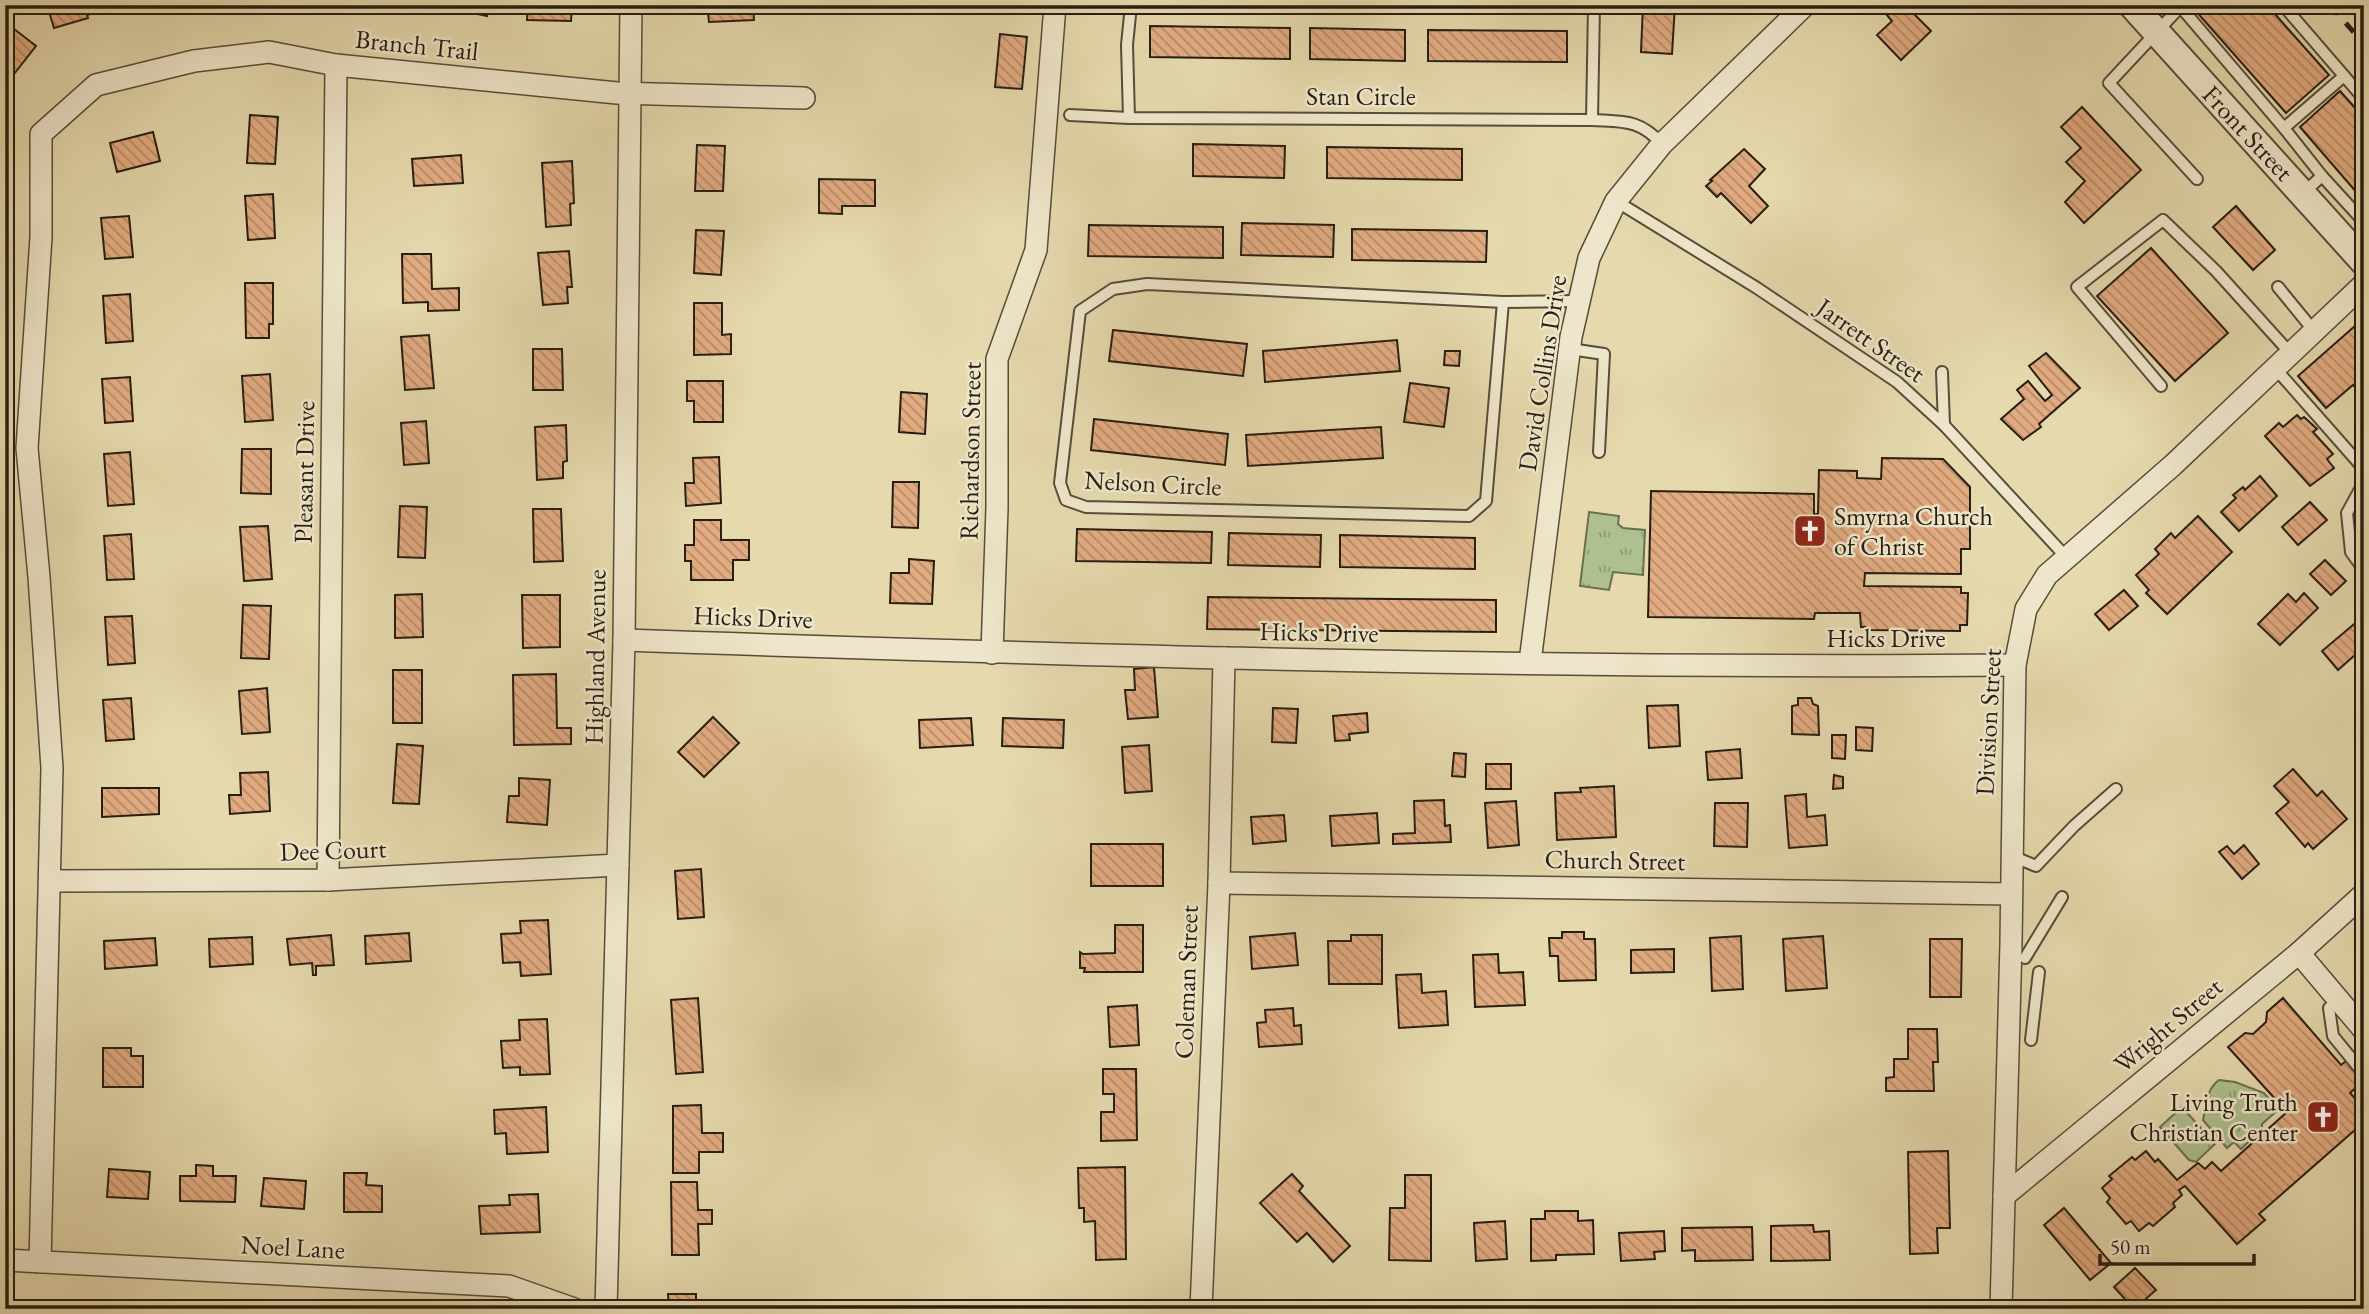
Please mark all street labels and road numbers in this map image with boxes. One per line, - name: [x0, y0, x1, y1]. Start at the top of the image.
- street label: Branch Trail: [354, 22, 480, 68]
- street label: Front Street: [2195, 78, 2301, 188]
- street label: Stan Circle: [1306, 79, 1416, 113]
- street label: David Collins Drive: [1510, 272, 1574, 474]
- street label: Jarrett Street: [1808, 289, 1932, 390]
- street label: Richardson Street: [951, 362, 989, 540]
- street label: Pleasant Drive: [286, 400, 322, 544]
- street label: Nelson Circle: [1083, 462, 1223, 504]
- street label: Highland Avenue: [576, 569, 614, 745]
- street label: Hicks Drive: [693, 598, 813, 636]
- street label: Hicks Drive: [1259, 614, 1379, 650]
- street label: Hicks Drive: [1826, 621, 1946, 655]
- street label: Division Street: [1967, 648, 2009, 796]
- street label: Dee Court: [279, 831, 387, 869]
- street label: Church Street: [1544, 842, 1686, 878]
- street label: Coleman Street: [1166, 904, 1206, 1060]
- street label: Wright Street: [2107, 970, 2229, 1080]
- street label: Noel Lane: [240, 1227, 346, 1267]

